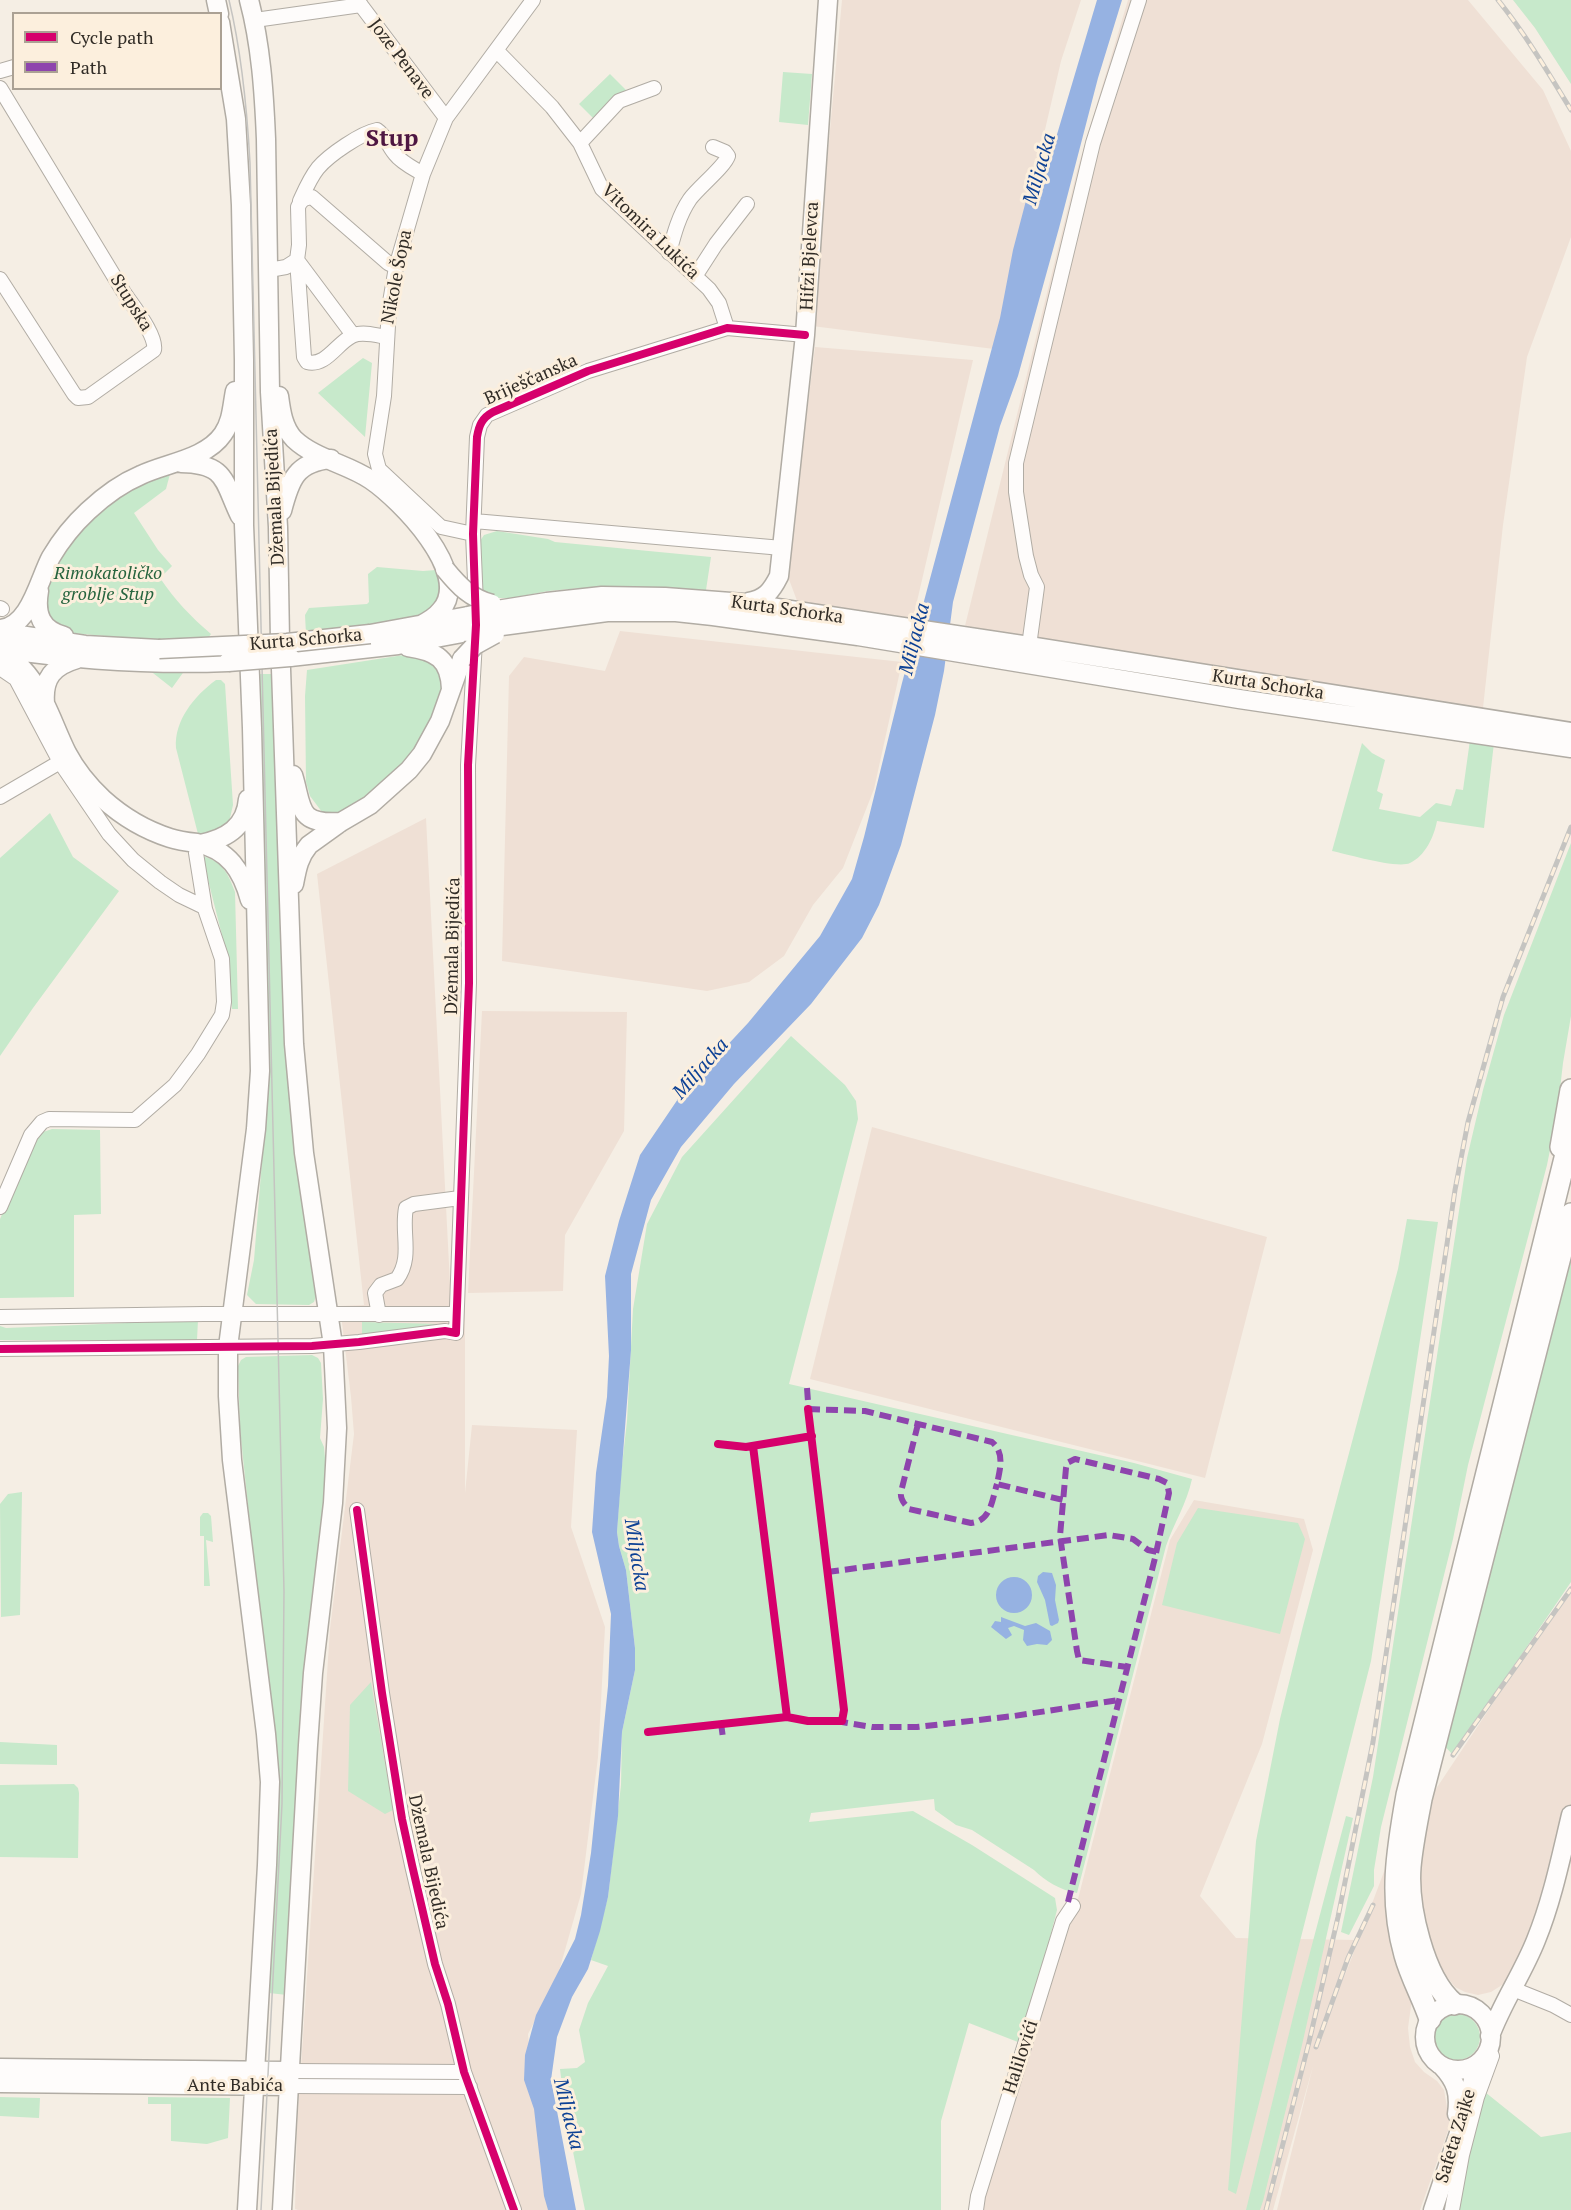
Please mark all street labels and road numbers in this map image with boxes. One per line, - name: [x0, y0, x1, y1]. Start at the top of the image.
- street label: Joze Penave: [364, 15, 438, 103]
- street label: Vitomira Lukića: [596, 180, 704, 284]
- street label: Hifzi Bjelevca: [796, 201, 824, 311]
- street label: Nikole Šopa: [377, 228, 417, 326]
- street label: Stupska: [105, 271, 157, 335]
- street label: Briješčanska: [481, 350, 581, 410]
- street label: Džemala Bijedića: [261, 428, 289, 566]
- street label: Kurta Schorka: [730, 591, 844, 629]
- street label: Kurta Schorka: [249, 624, 363, 656]
- street label: Kurta Schorka: [1211, 666, 1325, 704]
- street label: Džemala Bijedića: [441, 877, 465, 1015]
- street label: Džemala Bijedića: [403, 1793, 453, 1931]
- street label: Halilovići: [999, 2017, 1043, 2097]
- street label: Ante Babića: [187, 2075, 283, 2097]
- street label: Safeta Zajke: [1431, 2086, 1481, 2186]

